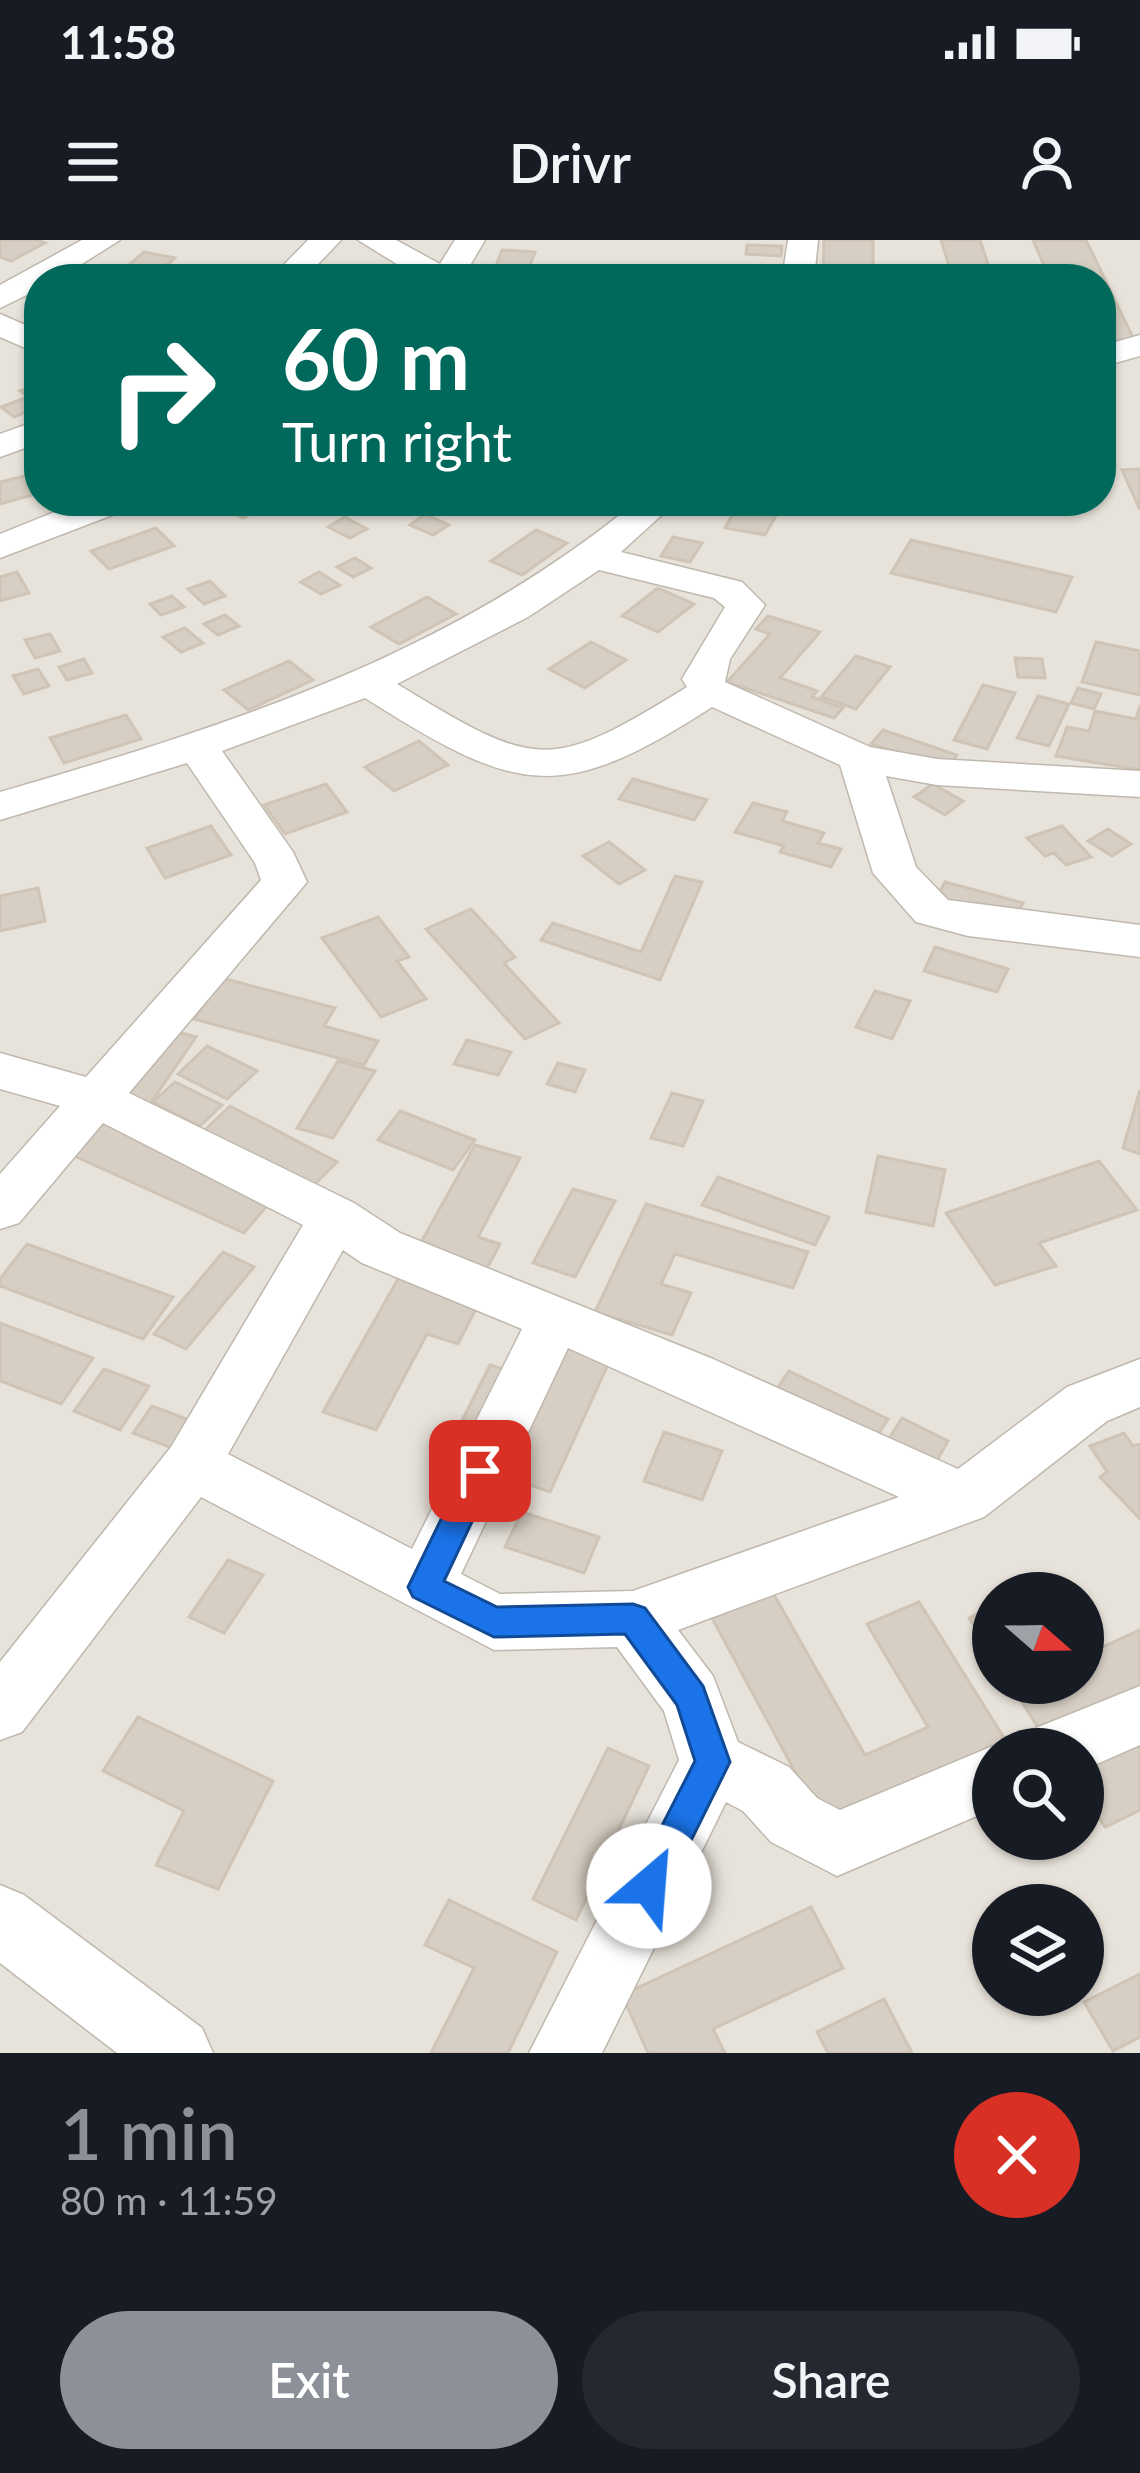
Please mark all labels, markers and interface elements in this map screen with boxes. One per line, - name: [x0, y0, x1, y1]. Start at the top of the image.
- text: 11:58: [60, 15, 176, 69]
- icon: menu: [60, 129, 126, 195]
- icon: person: [1014, 129, 1080, 195]
- text: Drivr: [509, 130, 631, 195]
- text: 60 m: [282, 307, 470, 408]
- icon: right: [84, 312, 240, 468]
- text: Turn right: [282, 409, 512, 474]
- pin: [429, 1420, 531, 1522]
- icon: arrive: [447, 1438, 513, 1504]
- north arrow: [972, 1572, 1104, 1704]
- map controls: [972, 1572, 1104, 2016]
- button: search: [972, 1728, 1104, 1860]
- position arrow: [586, 1823, 712, 1949]
- button: layers: [972, 1884, 1104, 2016]
- text: 1 min: [60, 2089, 238, 2175]
- button: close: [954, 2092, 1080, 2218]
- text: 80 m · 11:59: [60, 2177, 278, 2223]
- button: Exit: [60, 2311, 558, 2449]
- button: Share: [582, 2311, 1080, 2449]

